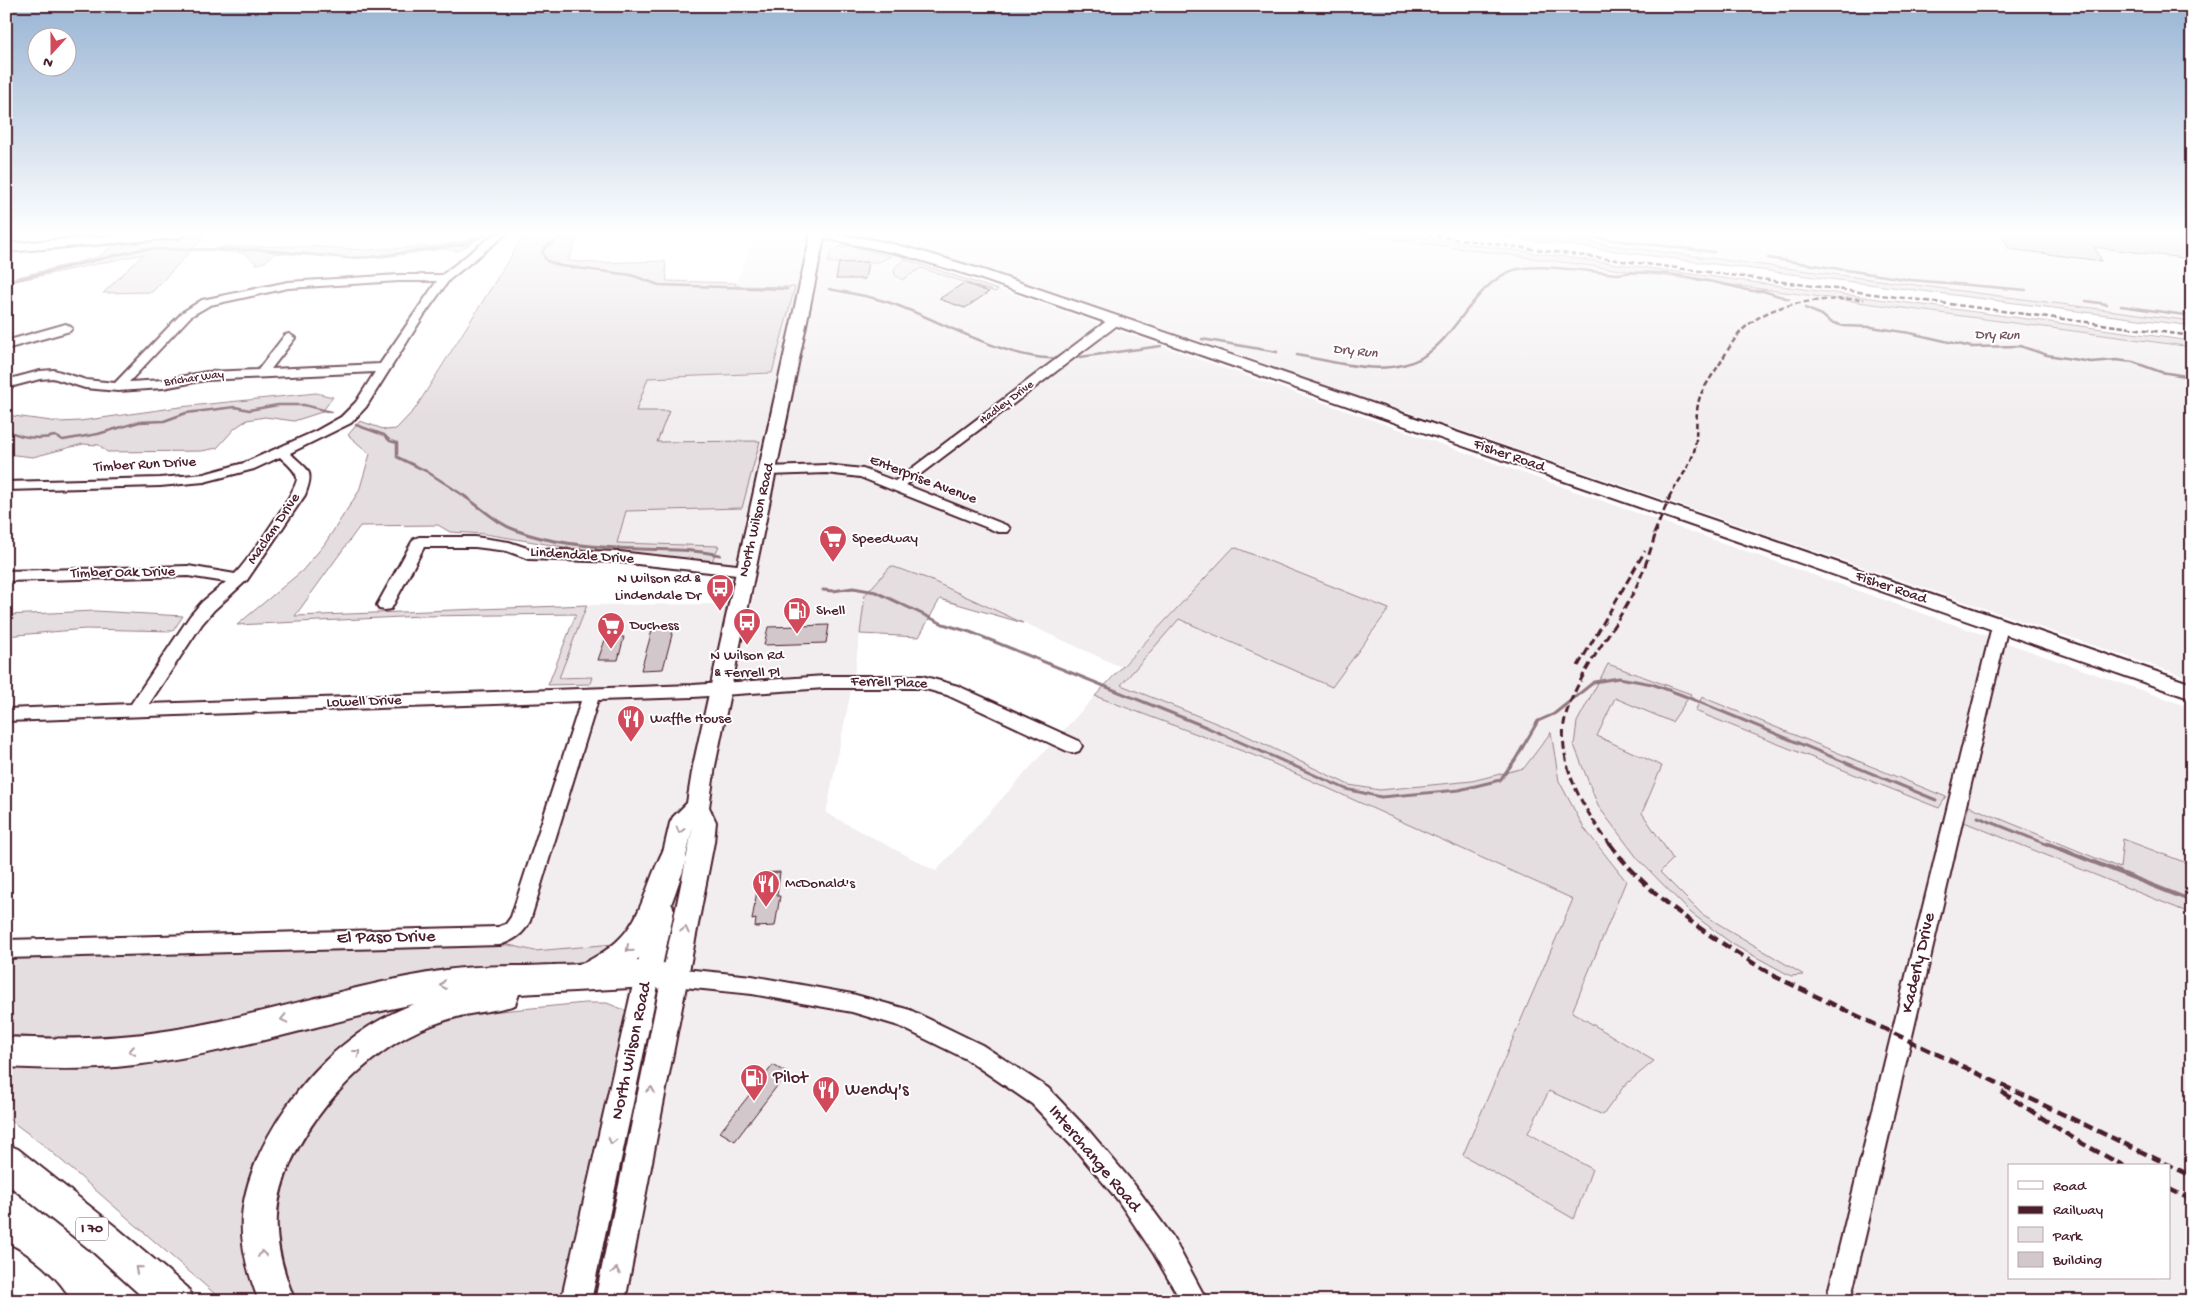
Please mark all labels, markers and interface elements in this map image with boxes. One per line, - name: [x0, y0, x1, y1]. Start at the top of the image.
- north arrow: [28, 28, 78, 78]
- text: N: [41, 52, 56, 71]
- water label: Dry Run: [1974, 327, 2020, 345]
- water label: Dry Run: [1332, 341, 1379, 363]
- street label: Brichar Way: [162, 368, 225, 390]
- street label: Hadley Drive: [977, 378, 1038, 428]
- street label: Fisher Road: [1470, 435, 1548, 477]
- street label: Enterprise Avenue: [867, 451, 979, 509]
- street label: Timber Run Drive: [92, 453, 197, 477]
- street label: North Wilson Road: [735, 460, 779, 579]
- street label: Maclam Drive: [244, 490, 305, 568]
- supermarket icon: Speedway: [818, 524, 848, 563]
- place label: Speedway: [852, 530, 919, 548]
- street label: Lindendale Drive: [530, 543, 635, 569]
- street label: Timber Oak Drive: [70, 563, 176, 583]
- street label: Fisher Road: [1852, 567, 1930, 609]
- place label: N Wilson Rd & Lindendale Dr: [615, 570, 703, 605]
- bus stop icon: N Wilson Rd & Lindendale Dr: [705, 573, 735, 612]
- fuel station icon: Shell: [782, 596, 812, 635]
- place label: Shell: [816, 602, 845, 620]
- bus stop icon: N Wilson Rd & Ferrell Pl: [732, 607, 762, 646]
- supermarket icon: Duchess: [596, 611, 626, 650]
- place label: Duchess: [629, 617, 679, 635]
- place label: N Wilson Rd & Ferrell Pl: [710, 647, 785, 682]
- street label: Ferrell Place: [849, 673, 928, 693]
- street label: Lowell Drive: [326, 692, 402, 712]
- restaurant icon: Waffle House: [616, 704, 646, 743]
- place label: Waffle House: [650, 710, 732, 728]
- one-way arrow: [675, 825, 685, 833]
- restaurant icon: McDonald's: [751, 869, 781, 908]
- place label: McDonald's: [785, 875, 855, 893]
- street label: Kaderly Drive: [1897, 910, 1941, 1015]
- one-way arrow: [679, 925, 690, 934]
- street label: El Paso Drive: [336, 927, 436, 949]
- one-way arrow: [625, 943, 634, 952]
- one-way arrow: [438, 979, 446, 990]
- street label: North Wilson Road: [607, 979, 657, 1122]
- one-way arrow: [279, 1013, 288, 1024]
- one-way arrow: [127, 1046, 136, 1056]
- one-way arrow: [351, 1050, 360, 1058]
- fuel station icon: Pilot: [739, 1063, 769, 1102]
- place label: Pilot: [772, 1068, 809, 1089]
- restaurant icon: Wendy's: [811, 1075, 841, 1114]
- place label: Wendy's: [845, 1080, 910, 1101]
- one-way arrow: [645, 1085, 655, 1094]
- street label: Interchange Road: [1043, 1101, 1146, 1218]
- one-way arrow: [607, 1136, 618, 1145]
- legend: [2008, 1164, 2170, 1280]
- text: Road: [2053, 1178, 2087, 1196]
- text: Railway: [2053, 1202, 2104, 1220]
- road number: I 70: [76, 1218, 108, 1240]
- text: Park: [2052, 1228, 2083, 1246]
- one-way arrow: [258, 1250, 268, 1259]
- text: Building: [2052, 1252, 2102, 1270]
- one-way arrow: [134, 1265, 143, 1274]
- one-way arrow: [611, 1266, 621, 1275]

